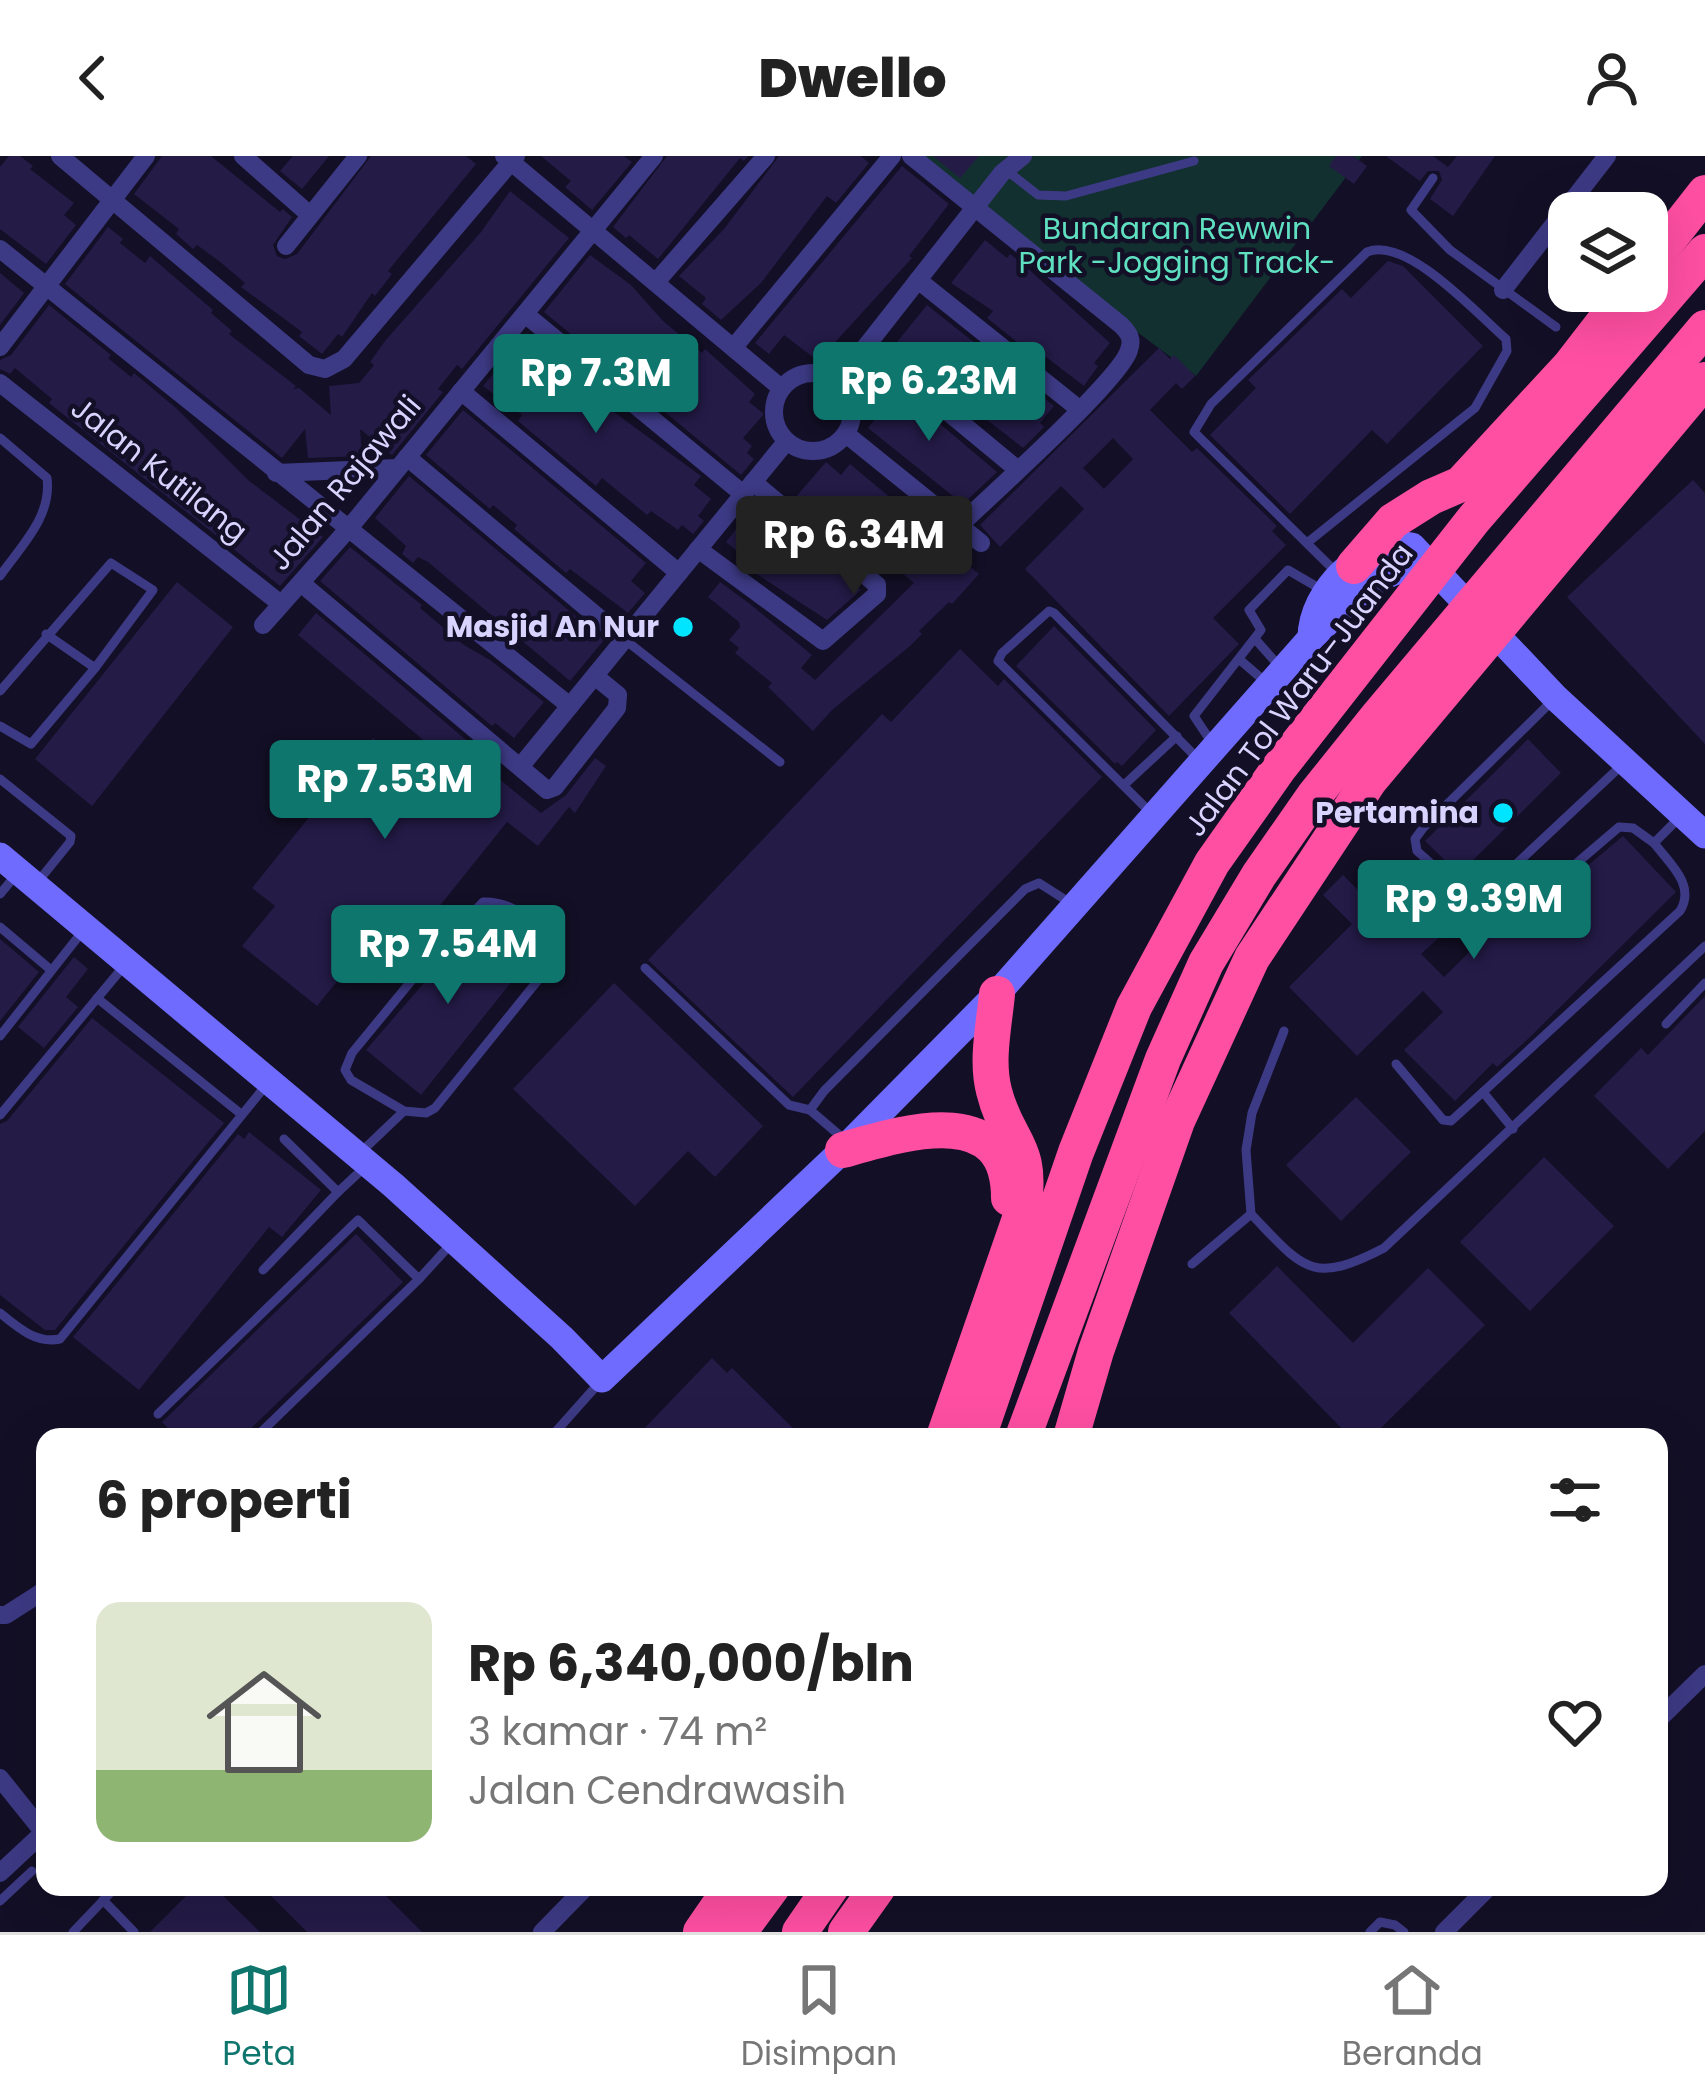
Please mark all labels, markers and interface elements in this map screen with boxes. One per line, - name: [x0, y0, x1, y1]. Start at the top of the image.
- text: Dwello: [758, 40, 947, 116]
- icon: back: [60, 45, 126, 111]
- icon: person: [1579, 45, 1645, 111]
- map controls: [1548, 192, 1668, 312]
- button: layers: [1548, 192, 1668, 312]
- park label: Bundaran Rewwin Park -Jogging Track-: [1018, 207, 1336, 284]
- pin: Rp 7.3M: [485, 334, 707, 436]
- pin: Rp 6.23M: [805, 342, 1053, 444]
- text: Rp 7.3M: [520, 345, 672, 400]
- text: Rp 6.23M: [840, 353, 1018, 408]
- street label: Jalan Rajawali: [258, 386, 431, 580]
- street label: Jalan Kutilang: [62, 387, 257, 552]
- pin: Rp 6.34M: [730, 496, 978, 598]
- text: Rp 6.34M: [763, 507, 945, 562]
- street label: Jalan Tol Waru–Juanda: [1174, 534, 1423, 845]
- place label: Masjid An Nur: [446, 605, 659, 648]
- marker: Masjid An Nur: [670, 614, 696, 640]
- pin: Rp 7.53M: [261, 740, 509, 842]
- text: Rp 7.53M: [297, 751, 473, 806]
- place label: Pertamina: [1315, 791, 1479, 834]
- marker: Pertamina: [1490, 800, 1516, 826]
- pin: Rp 9.39M: [1350, 860, 1598, 962]
- text: Rp 9.39M: [1385, 871, 1563, 926]
- pin: Rp 7.54M: [324, 905, 572, 1007]
- text: Rp 7.54M: [358, 916, 538, 971]
- text: 6 properti: [96, 1464, 352, 1536]
- icon: filters: [1542, 1467, 1608, 1533]
- text: Rp 6,340,000/bln: [468, 1627, 914, 1699]
- icon: home: [192, 1650, 336, 1794]
- icon: heart: [1542, 1689, 1608, 1755]
- text: 3 kamar · 74 m²: [468, 1704, 767, 1759]
- text: Jalan Cendrawasih: [468, 1763, 846, 1818]
- tab: Peta: [222, 1957, 296, 2079]
- tab: Disimpan: [741, 1957, 897, 2079]
- tab: Beranda: [1342, 1957, 1483, 2079]

